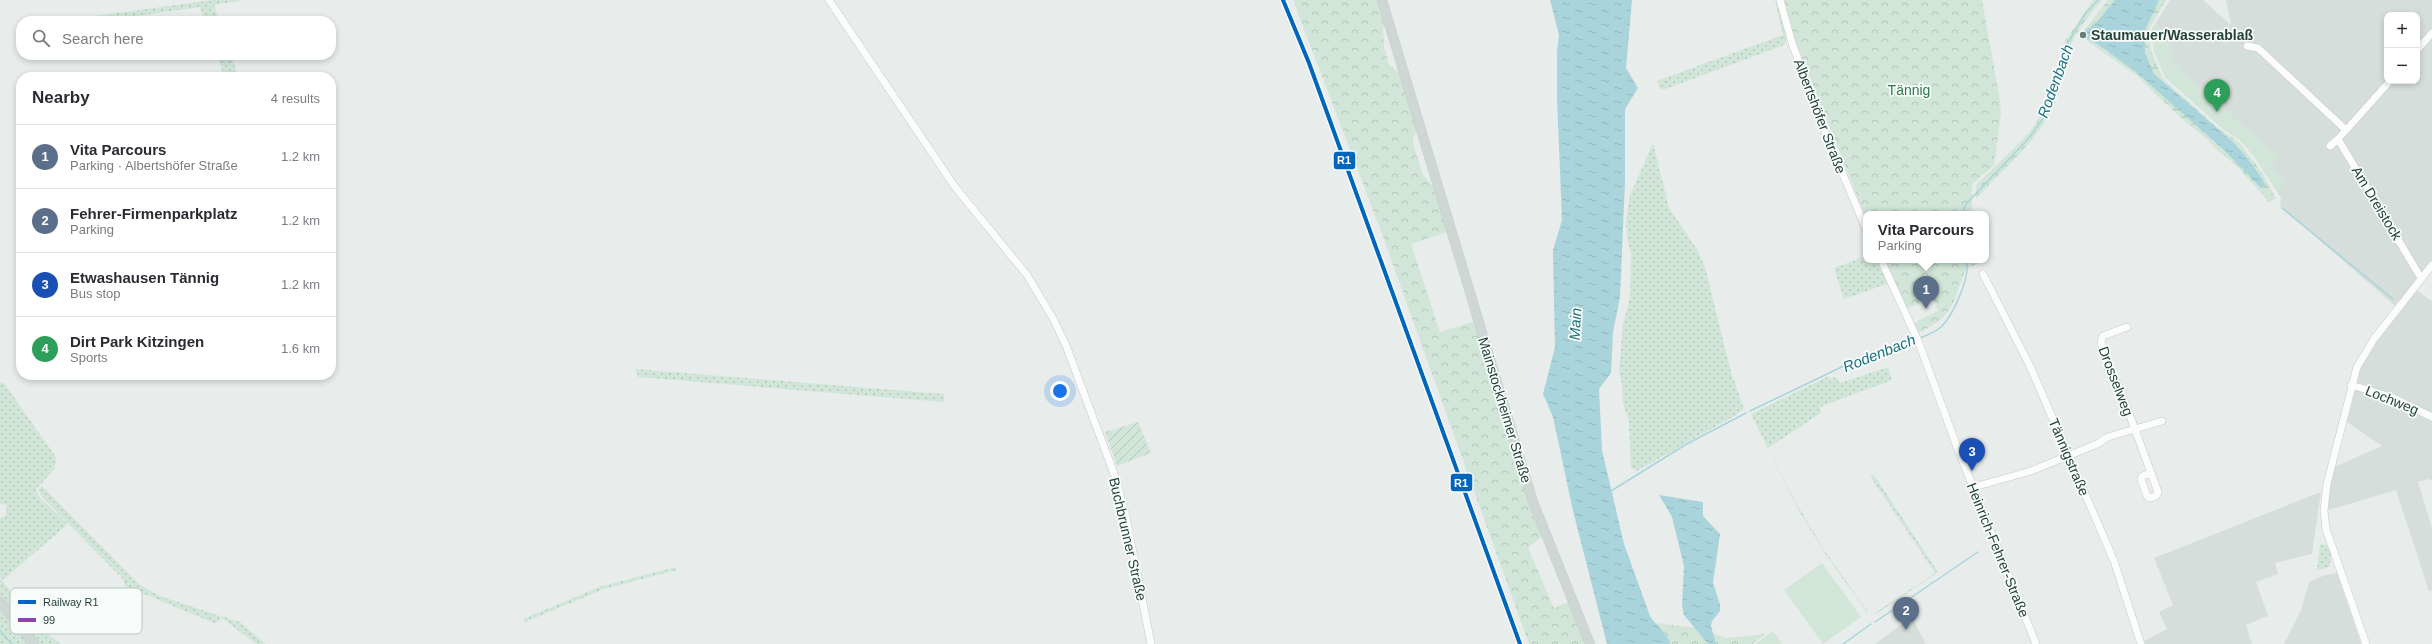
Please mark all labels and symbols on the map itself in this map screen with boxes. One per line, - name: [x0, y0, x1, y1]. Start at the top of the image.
- place label: Staumauer/Wasserablaß: [2091, 27, 2254, 43]
- marker: Staumauer/Wasserablaß: [2078, 30, 2088, 40]
- water label: Rodenbach: [2034, 42, 2076, 120]
- street label: Albertshöfer Straße: [1791, 56, 1849, 176]
- pin: 4: [2204, 79, 2230, 112]
- park label: Tännig: [1888, 82, 1930, 98]
- line badge: R1: [1333, 151, 1356, 170]
- text: R1: [1337, 154, 1351, 166]
- street label: Am Dreistock: [2349, 163, 2406, 244]
- pin: 1: [1913, 276, 1939, 309]
- water label: Main: [1566, 307, 1584, 341]
- water label: Rodenbach: [1840, 331, 1918, 375]
- street label: Mainstockheimer Straße: [1475, 335, 1535, 485]
- street label: Drosselweg: [2095, 344, 2137, 418]
- your location: [1050, 381, 1070, 401]
- street label: Lochweg: [2363, 382, 2421, 418]
- street label: Tännigstraße: [2046, 416, 2093, 498]
- pin: 3: [1959, 438, 1985, 471]
- line badge: R1: [1450, 473, 1473, 492]
- street label: Buchbrunner Straße: [1106, 476, 1150, 602]
- text: R1: [1454, 477, 1468, 489]
- street label: Heinrich-Fehrer-Straße: [1964, 480, 2032, 620]
- legend: [10, 588, 142, 634]
- text: Railway R1: [43, 596, 99, 608]
- pin: 2: [1893, 597, 1919, 630]
- text: 99: [43, 614, 55, 626]

